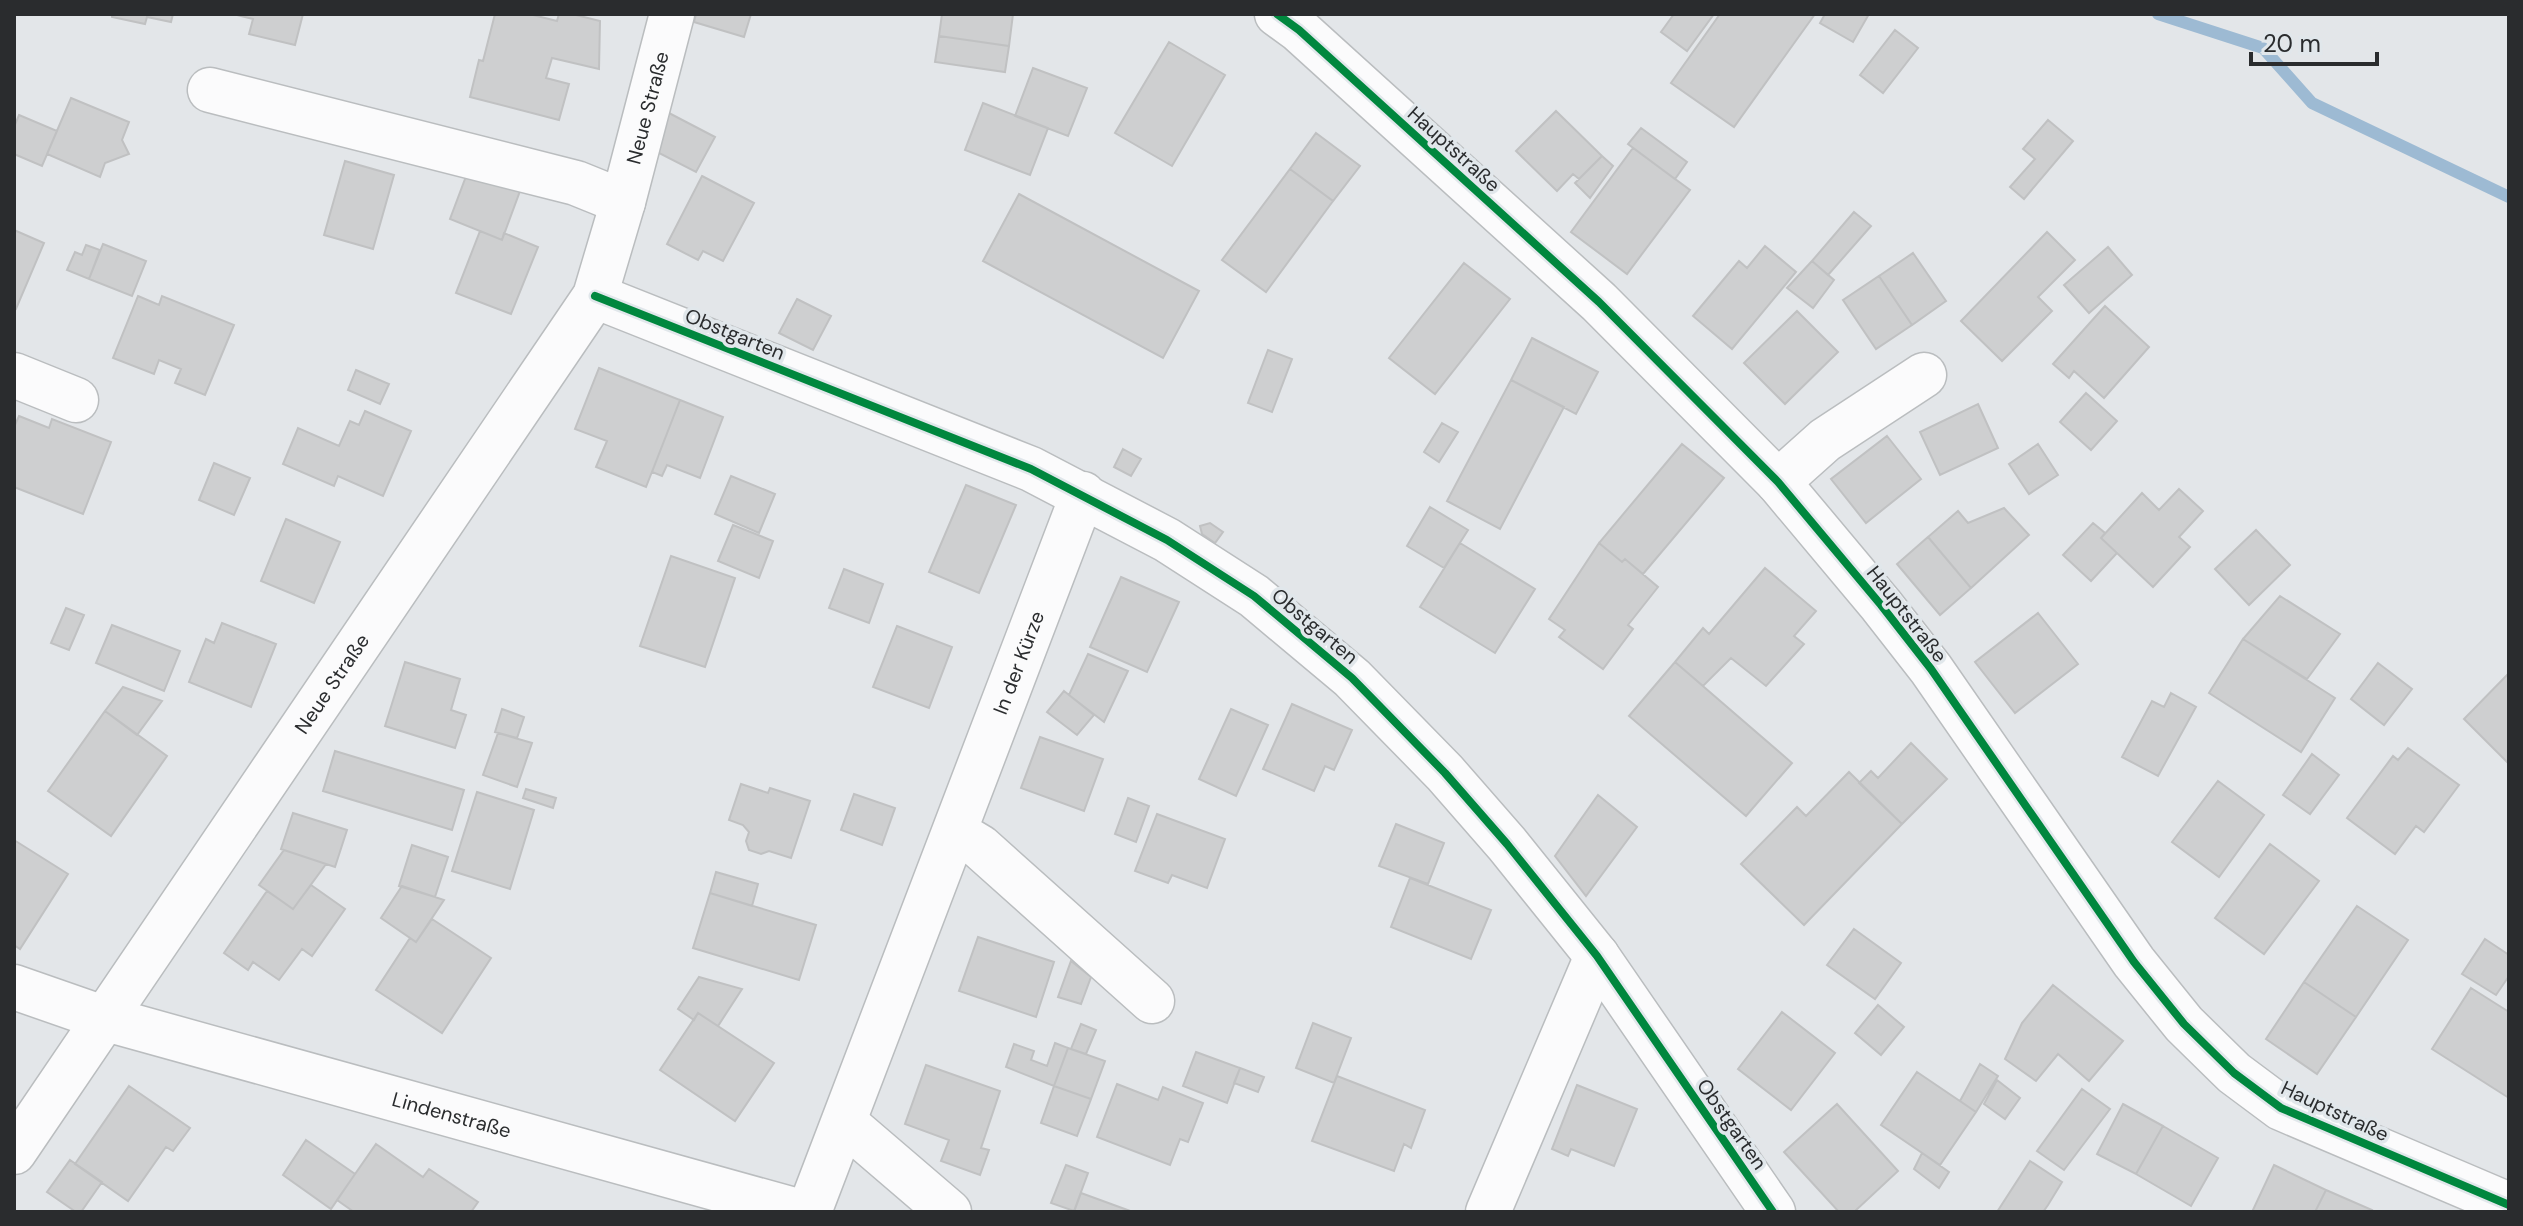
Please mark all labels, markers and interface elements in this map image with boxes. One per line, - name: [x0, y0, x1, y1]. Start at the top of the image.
- scale bar: [2251, 16, 2377, 66]
- text: 20 m: [2263, 28, 2321, 59]
- street label: Neue Straße: [620, 49, 675, 167]
- street label: Hauptstraße: [1402, 101, 1506, 197]
- street label: Obstgarten: [681, 302, 789, 366]
- street label: Hauptstraße: [1861, 560, 1953, 668]
- street label: Obstgarten: [1266, 582, 1364, 670]
- street label: In der Kürze: [987, 607, 1050, 718]
- street label: Neue Straße: [289, 629, 375, 739]
- street label: Obstgarten: [1691, 1073, 1773, 1175]
- street label: Hauptstraße: [2277, 1075, 2393, 1147]
- street label: Lindenstraße: [389, 1086, 514, 1144]

